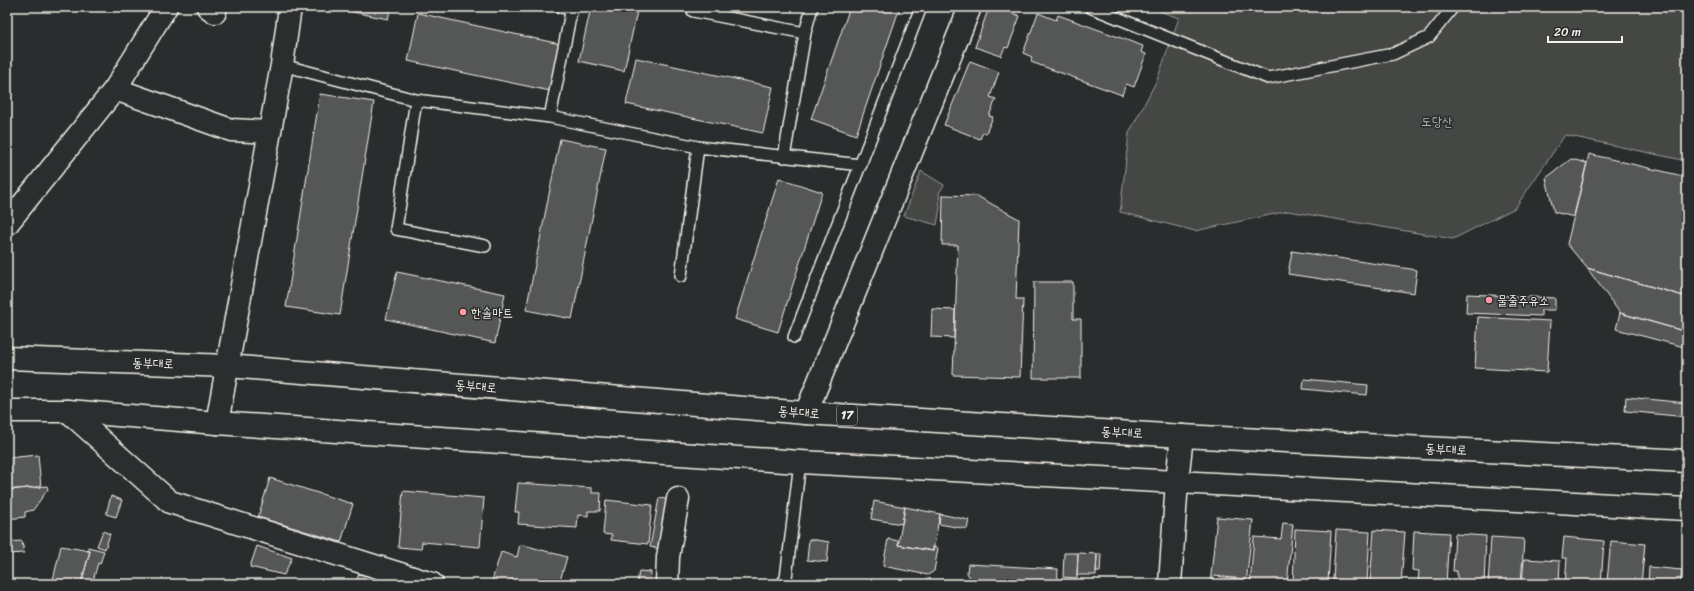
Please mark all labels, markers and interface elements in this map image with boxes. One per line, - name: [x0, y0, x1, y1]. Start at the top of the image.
- scale bar: [1548, 18, 1622, 44]
- text: 20 m: [1554, 21, 1581, 43]
- park label: 도당산: [1421, 110, 1453, 133]
- place label: 물줄주유소: [1497, 289, 1549, 312]
- marker: 물줄주유소: [1484, 295, 1494, 305]
- place label: 한솔마트: [471, 301, 513, 324]
- marker: 한솔마트: [458, 307, 468, 317]
- street label: 동부대로: [132, 351, 174, 375]
- street label: 동부대로: [454, 373, 498, 399]
- street label: 동부대로: [777, 399, 821, 425]
- road number: 17: [837, 405, 857, 425]
- street label: 동부대로: [1101, 419, 1143, 445]
- street label: 동부대로: [1425, 436, 1467, 462]

